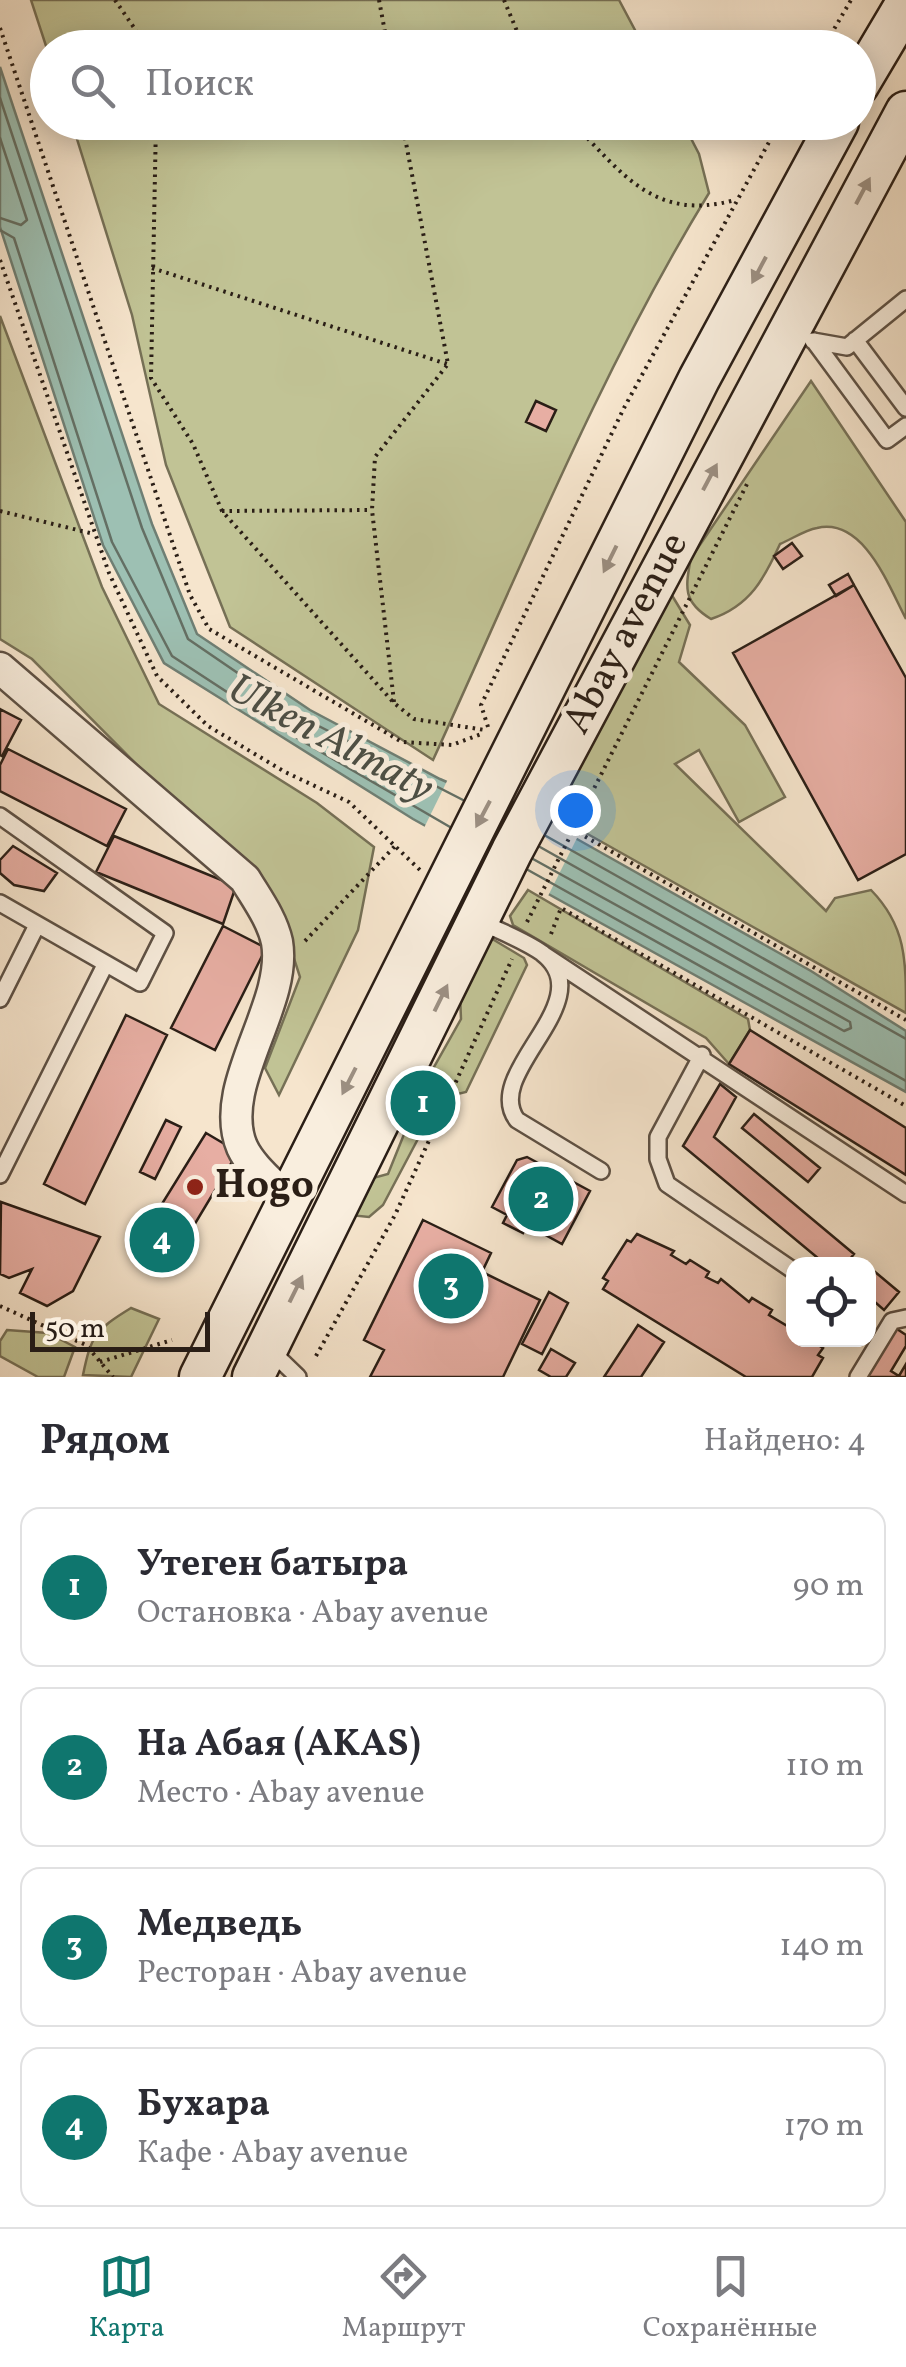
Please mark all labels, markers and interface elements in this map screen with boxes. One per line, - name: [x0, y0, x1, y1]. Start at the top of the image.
- search box: [30, 30, 876, 140]
- icon: search: [65, 58, 120, 113]
- text: Поиск: [145, 59, 254, 112]
- one-way arrow: [854, 177, 872, 205]
- one-way arrow: [750, 255, 767, 284]
- one-way arrow: [701, 463, 718, 492]
- street label: Abay avenue: [550, 523, 704, 745]
- one-way arrow: [602, 545, 619, 574]
- water label: Ulken Almaty: [216, 661, 444, 819]
- your location: [550, 785, 601, 836]
- one-way arrow: [475, 799, 492, 828]
- one-way arrow: [432, 984, 449, 1013]
- one-way arrow: [340, 1066, 357, 1095]
- pin: 1: [390, 1066, 456, 1140]
- place label: Hogo: [215, 1159, 314, 1215]
- pin: 2: [508, 1162, 574, 1236]
- marker: Hogo: [184, 1176, 206, 1198]
- pin: 4: [130, 1202, 194, 1278]
- pin: 3: [418, 1248, 484, 1324]
- map controls: [786, 1257, 876, 1347]
- button: locate: [786, 1257, 876, 1347]
- one-way arrow: [287, 1275, 304, 1304]
- scale bar: [30, 1307, 210, 1352]
- text: 50 m: [45, 1310, 105, 1349]
- text: Рядом: [40, 1413, 170, 1472]
- text: Найдено: 4: [704, 1420, 866, 1464]
- text: Утеген батыра: [137, 1539, 408, 1592]
- text: 1: [68, 1565, 81, 1609]
- text: 90 m: [793, 1565, 864, 1609]
- text: Остановка · Abay avenue: [137, 1592, 488, 1636]
- text: На Абая (AKAS): [137, 1719, 421, 1772]
- text: 2: [66, 1745, 83, 1789]
- text: 110 m: [785, 1745, 864, 1789]
- text: Место · Abay avenue: [137, 1772, 425, 1816]
- text: Медведь: [137, 1899, 302, 1952]
- text: 3: [66, 1925, 83, 1969]
- text: 140 m: [779, 1925, 864, 1969]
- text: Ресторан · Abay avenue: [137, 1952, 467, 1996]
- text: Бухара: [137, 2079, 270, 2132]
- text: 4: [65, 2105, 84, 2149]
- text: 170 m: [783, 2105, 864, 2149]
- text: Кафе · Abay avenue: [137, 2132, 408, 2176]
- tab: Карта: [89, 2249, 165, 2348]
- tab: Маршрут: [342, 2249, 465, 2348]
- tab: Сохранённые: [643, 2249, 817, 2348]

